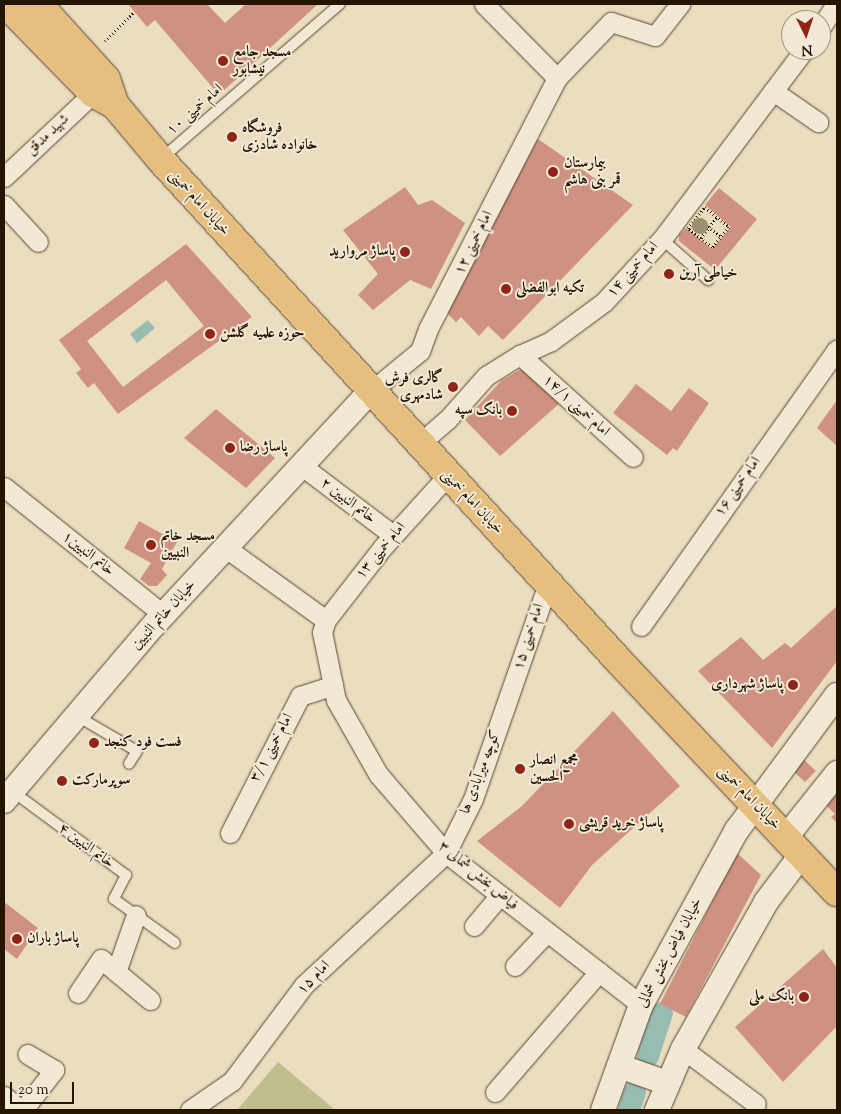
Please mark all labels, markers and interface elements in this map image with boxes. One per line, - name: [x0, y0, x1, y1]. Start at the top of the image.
- north arrow: [781, 10, 831, 60]
- text: N: [801, 39, 813, 59]
- place label: مسجد جامع نیشابور: [233, 43, 291, 78]
- marker: مسجد جامع نیشابور: [217, 55, 229, 67]
- street label: امام خمینی ۱۰: [163, 81, 227, 139]
- street label: شهید مدقق: [23, 111, 73, 159]
- place label: فروشگاه خانواده شادزی: [242, 119, 317, 154]
- marker: فروشگاه خانواده شادزی: [226, 131, 238, 143]
- place label: بیمارستان قمر بنی هاشم: [564, 154, 621, 189]
- marker: بیمارستان قمر بنی هاشم: [546, 165, 560, 179]
- street label: خیابان امام خمینی: [165, 166, 233, 240]
- street label: امام خمینی ۱۲: [451, 208, 497, 278]
- street label: امام خمینی ۱۴: [603, 238, 663, 302]
- place label: پاساژ مروارید: [329, 243, 395, 261]
- marker: پاساژ مروارید: [399, 246, 411, 258]
- place label: خیاطی آرین: [679, 265, 738, 283]
- marker: خیاطی آرین: [663, 268, 675, 280]
- place label: تکیه ابوالفضلی: [516, 280, 584, 298]
- marker: تکیه ابوالفضلی: [500, 283, 512, 295]
- place label: حوزه علمیه گلشن: [220, 325, 305, 343]
- marker: حوزه علمیه گلشن: [204, 328, 216, 340]
- place label: گالری فرش شادمهری: [385, 369, 443, 404]
- street label: امام خمینی ۱۴/۱: [539, 371, 613, 441]
- marker: گالری فرش شادمهری: [447, 381, 459, 393]
- place label: بانک سپه: [455, 402, 502, 420]
- marker: بانک سپه: [506, 405, 518, 417]
- place label: پاساژ رضا: [240, 439, 287, 457]
- marker: پاساژ رضا: [224, 442, 236, 454]
- street label: امام خمینی ۱۶: [711, 454, 765, 520]
- street label: خیابان امام خمینی: [437, 466, 507, 538]
- street label: خاتم النبیین ۲: [317, 474, 379, 528]
- street label: امام خمینی ۱۳: [352, 519, 410, 583]
- place label: مسجد خاتم النبیین: [161, 527, 215, 562]
- street label: خاتم النبیین۱: [58, 528, 118, 580]
- marker: مسجد خاتم النبیین: [145, 539, 157, 551]
- street label: خیابان خاتم النبیین: [128, 576, 200, 654]
- street label: امام خمینی ۱۵: [510, 602, 548, 672]
- place label: پاساژ شهرداری: [711, 676, 783, 694]
- marker: پاساژ شهرداری: [787, 679, 799, 691]
- street label: امام خمینی ۳/۱: [246, 711, 298, 785]
- street label: کوچه میرآبادی ها: [457, 728, 505, 816]
- place label: فست فود کنجد: [104, 734, 182, 752]
- marker: فست فود کنجد: [88, 737, 100, 749]
- place label: مجمع انصار الحسین: [530, 751, 578, 786]
- street label: خیابان امام خمینی: [714, 762, 784, 834]
- marker: مجمع انصار الحسین: [514, 763, 526, 775]
- place label: سوپرمارکت: [72, 772, 130, 790]
- marker: سوپرمارکت: [56, 775, 68, 787]
- place label: پاساژ خرید قریشی: [579, 815, 663, 833]
- marker: پاساژ خرید قریشی: [563, 818, 575, 830]
- street label: خاتم النبیین ۴: [54, 820, 118, 872]
- street label: فیاض بخش شمالی ۳: [434, 837, 522, 915]
- street label: خیابان فیاض بخش شمالی: [634, 895, 706, 1011]
- place label: پاساژ باران: [27, 930, 79, 948]
- marker: پاساژ باران: [11, 933, 23, 945]
- street label: امام ۱۵: [294, 957, 334, 999]
- place label: بانک ملی: [749, 988, 794, 1006]
- marker: بانک ملی: [798, 991, 810, 1003]
- scale bar: [12, 1072, 76, 1104]
- text: 20 m: [18, 1080, 49, 1101]

